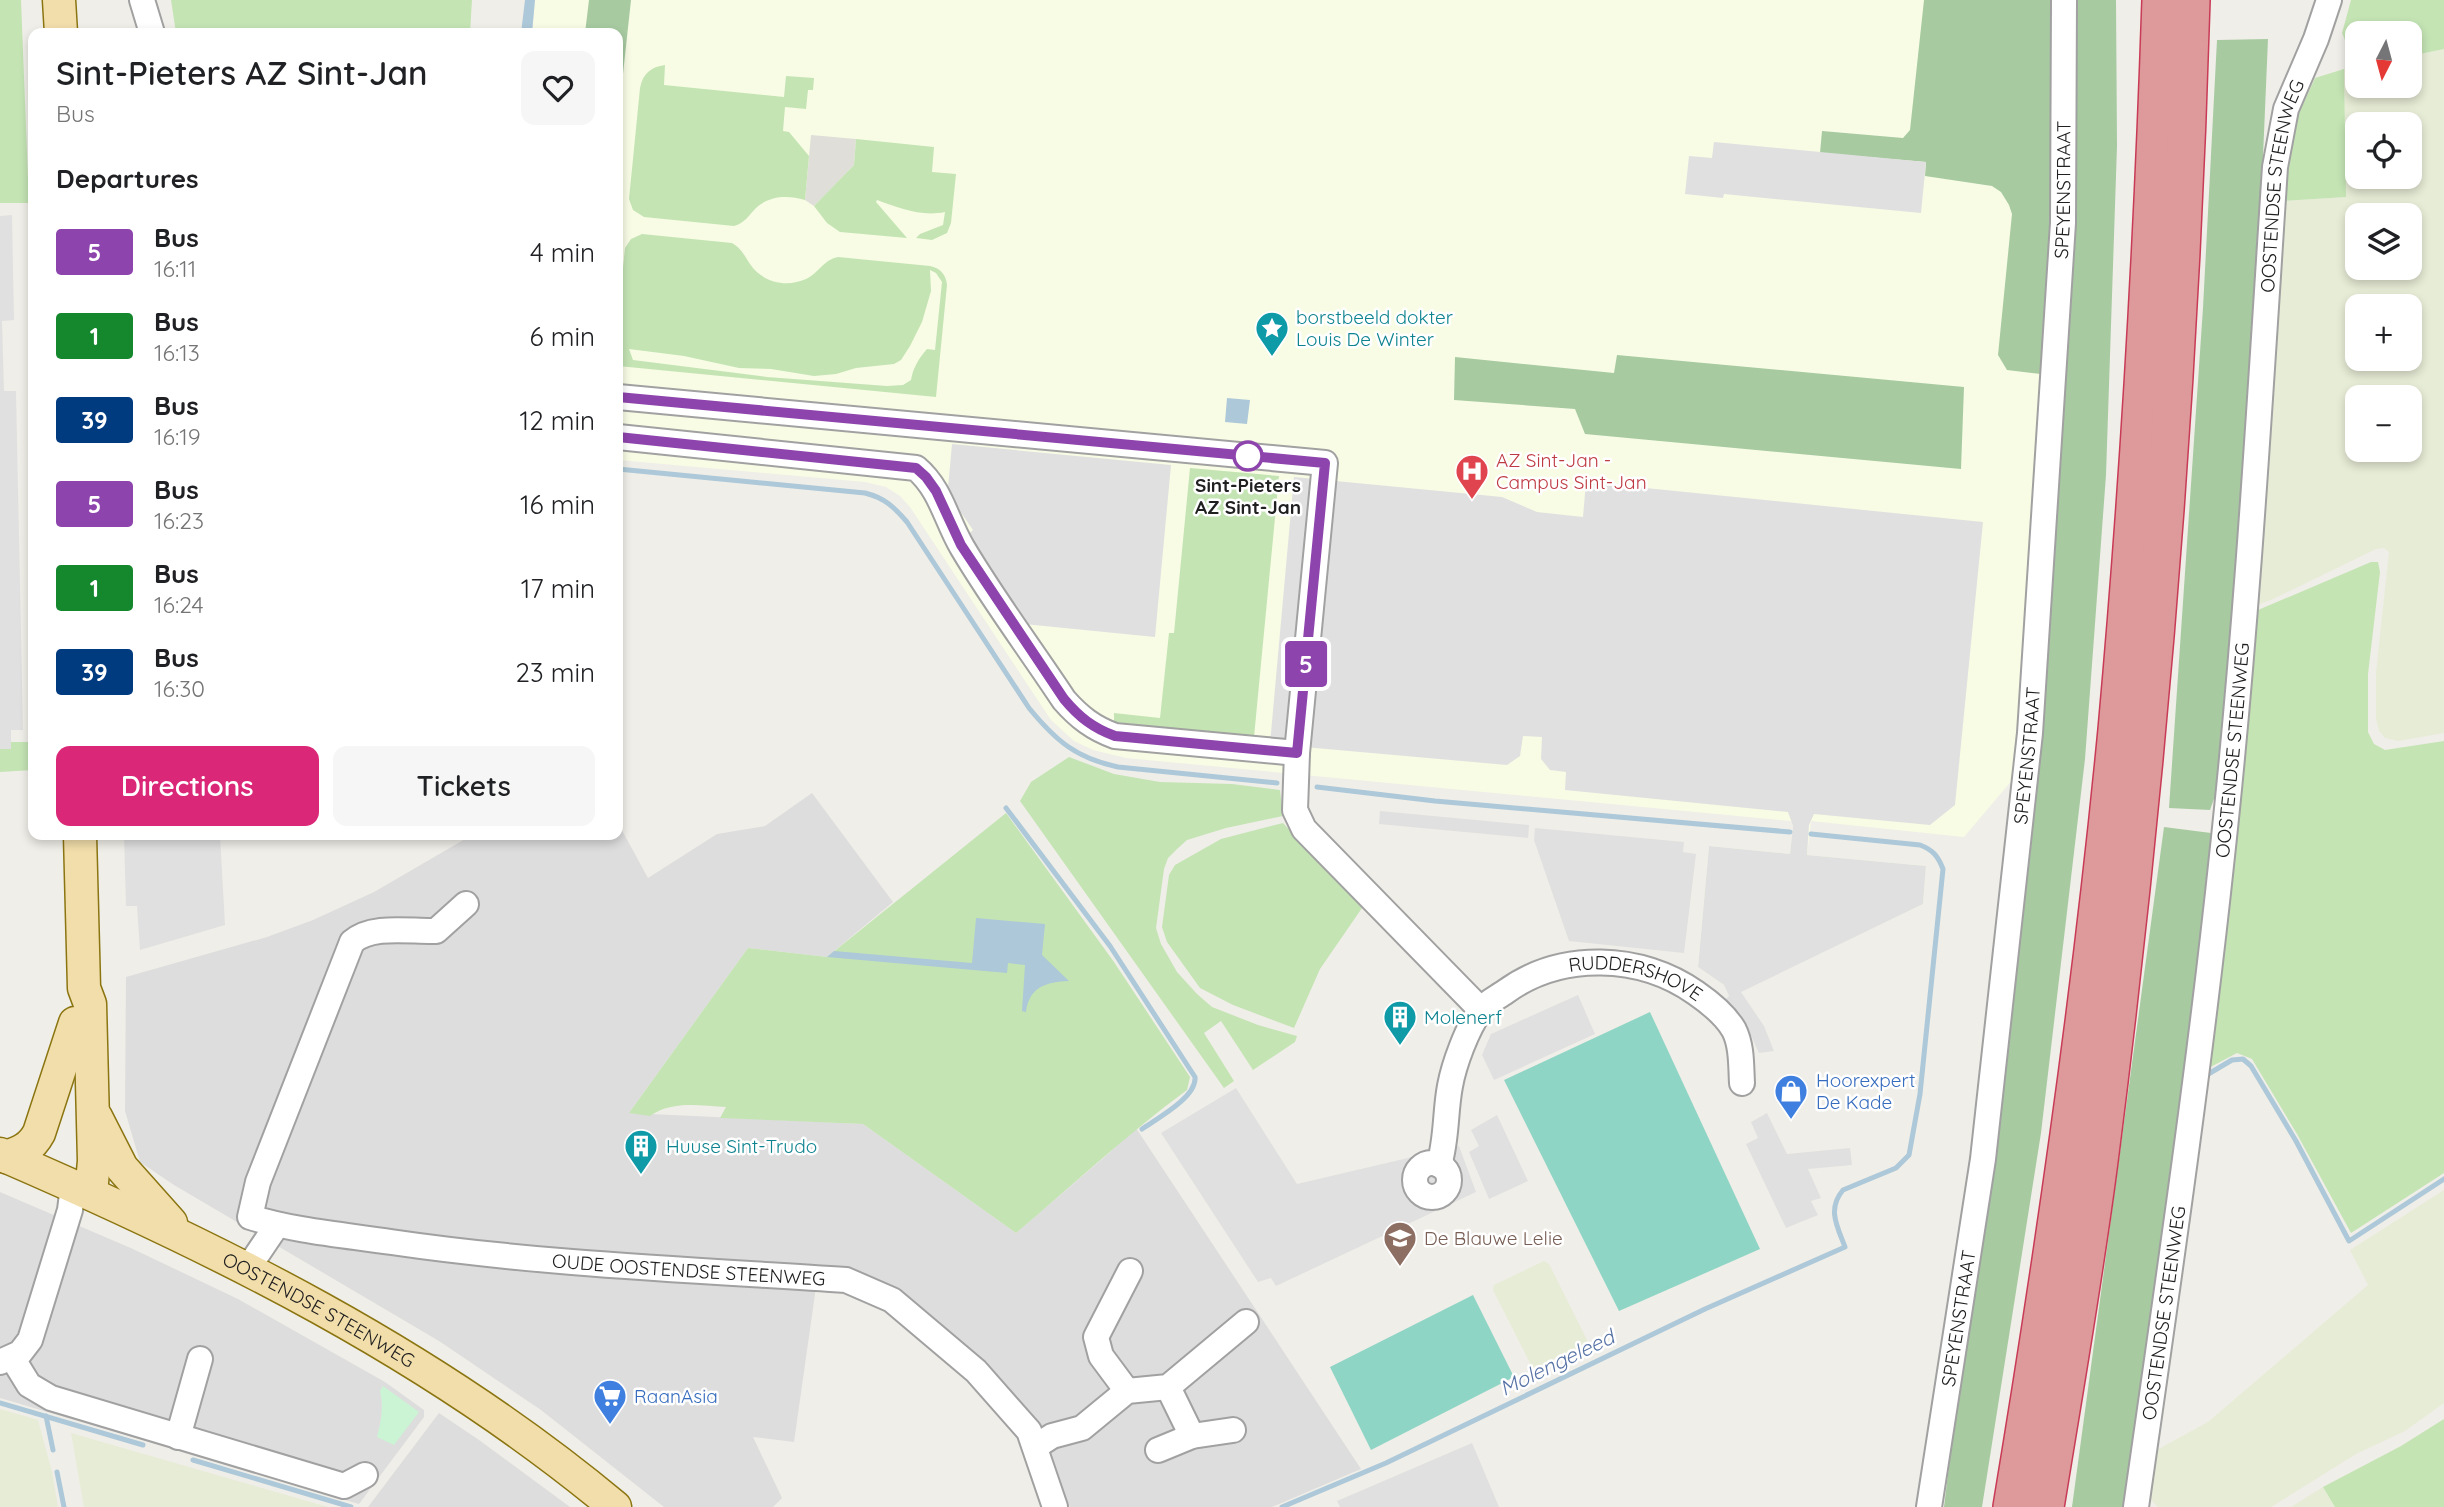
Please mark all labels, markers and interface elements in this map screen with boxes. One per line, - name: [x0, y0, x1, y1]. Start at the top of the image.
- north arrow: [2345, 21, 2422, 98]
- map controls: [2345, 21, 2422, 462]
- button: heart: [521, 51, 595, 125]
- text: Sint-Pieters AZ Sint-Jan: [56, 52, 427, 93]
- street label: OOSTENDSE STEENWEG: [2255, 75, 2309, 293]
- text: Bus: [56, 99, 95, 128]
- button: locate: [2345, 112, 2422, 189]
- street label: SPEYENSTRAAT: [2049, 121, 2075, 260]
- text: Departures: [56, 162, 199, 195]
- button: layers: [2345, 203, 2422, 280]
- text: Bus: [154, 221, 199, 254]
- text: 4 min: [530, 236, 595, 269]
- text: 5: [88, 237, 101, 267]
- text: 16:11: [154, 254, 196, 283]
- button: +: [2345, 294, 2422, 371]
- text: Bus: [154, 305, 199, 338]
- place label: borstbeeld dokter Louis De Winter: [1296, 305, 1454, 351]
- place icon: borstbeeld dokter Louis De Winter: [1253, 309, 1291, 358]
- text: 6 min: [530, 320, 595, 353]
- text: 1: [90, 321, 99, 351]
- text: 16:13: [154, 338, 200, 367]
- button: −: [2345, 385, 2422, 462]
- text: Bus: [154, 389, 199, 422]
- text: 12 min: [520, 404, 595, 437]
- text: 39: [81, 405, 108, 435]
- text: 16:19: [154, 422, 201, 451]
- marker: Sint-Pieters AZ Sint-Jan: [1233, 441, 1263, 471]
- place label: AZ Sint-Jan - Campus Sint-Jan: [1496, 448, 1647, 494]
- hospital icon: AZ Sint-Jan - Campus Sint-Jan: [1453, 452, 1491, 501]
- text: Bus: [154, 473, 199, 506]
- place label: Sint-Pieters AZ Sint-Jan: [1195, 473, 1301, 519]
- text: 16 min: [520, 488, 595, 521]
- text: 5: [88, 489, 101, 519]
- text: 16:23: [154, 506, 204, 535]
- text: Bus: [154, 557, 199, 590]
- text: 17 min: [521, 572, 595, 605]
- text: 1: [90, 573, 99, 603]
- text: 16:24: [154, 590, 204, 619]
- text: Bus: [154, 641, 199, 674]
- line badge: 5: [1283, 641, 1329, 687]
- street label: OOSTENDSE STEENWEG: [2210, 642, 2254, 859]
- text: 5: [1299, 649, 1313, 679]
- text: 23 min: [516, 656, 595, 689]
- text: 39: [81, 657, 108, 687]
- text: 16:30: [154, 674, 205, 703]
- street label: SPEYENSTRAAT: [2008, 686, 2045, 826]
- button: Directions: [56, 746, 319, 826]
- button: Tickets: [333, 746, 595, 826]
- street label: RUDDERSHOVE: [1567, 950, 1707, 1006]
- building icon: Molenerf: [1381, 998, 1419, 1047]
- place label: Molenerf: [1424, 1005, 1502, 1029]
- place label: Hoorexpert De Kade: [1816, 1068, 1915, 1114]
- shop icon: Hoorexpert De Kade: [1772, 1072, 1810, 1121]
- building icon: Huuse Sint-Trudo: [622, 1127, 660, 1176]
- place label: Huuse Sint-Trudo: [666, 1134, 817, 1158]
- street label: OOSTENDSE STEENWEG: [2137, 1204, 2191, 1422]
- school or university icon: De Blauwe Lelie: [1381, 1219, 1419, 1268]
- place label: De Blauwe Lelie: [1424, 1226, 1563, 1250]
- street label: OOSTENDSE STEENWEG: [219, 1247, 419, 1373]
- street label: OUDE OOSTENDSE STEENWEG: [551, 1248, 826, 1291]
- street label: SPEYENSTRAAT: [1936, 1248, 1981, 1388]
- water label: Molengeleed: [1495, 1322, 1620, 1401]
- supermarket icon: RaanAsia: [591, 1377, 629, 1426]
- place label: RaanAsia: [634, 1384, 718, 1408]

